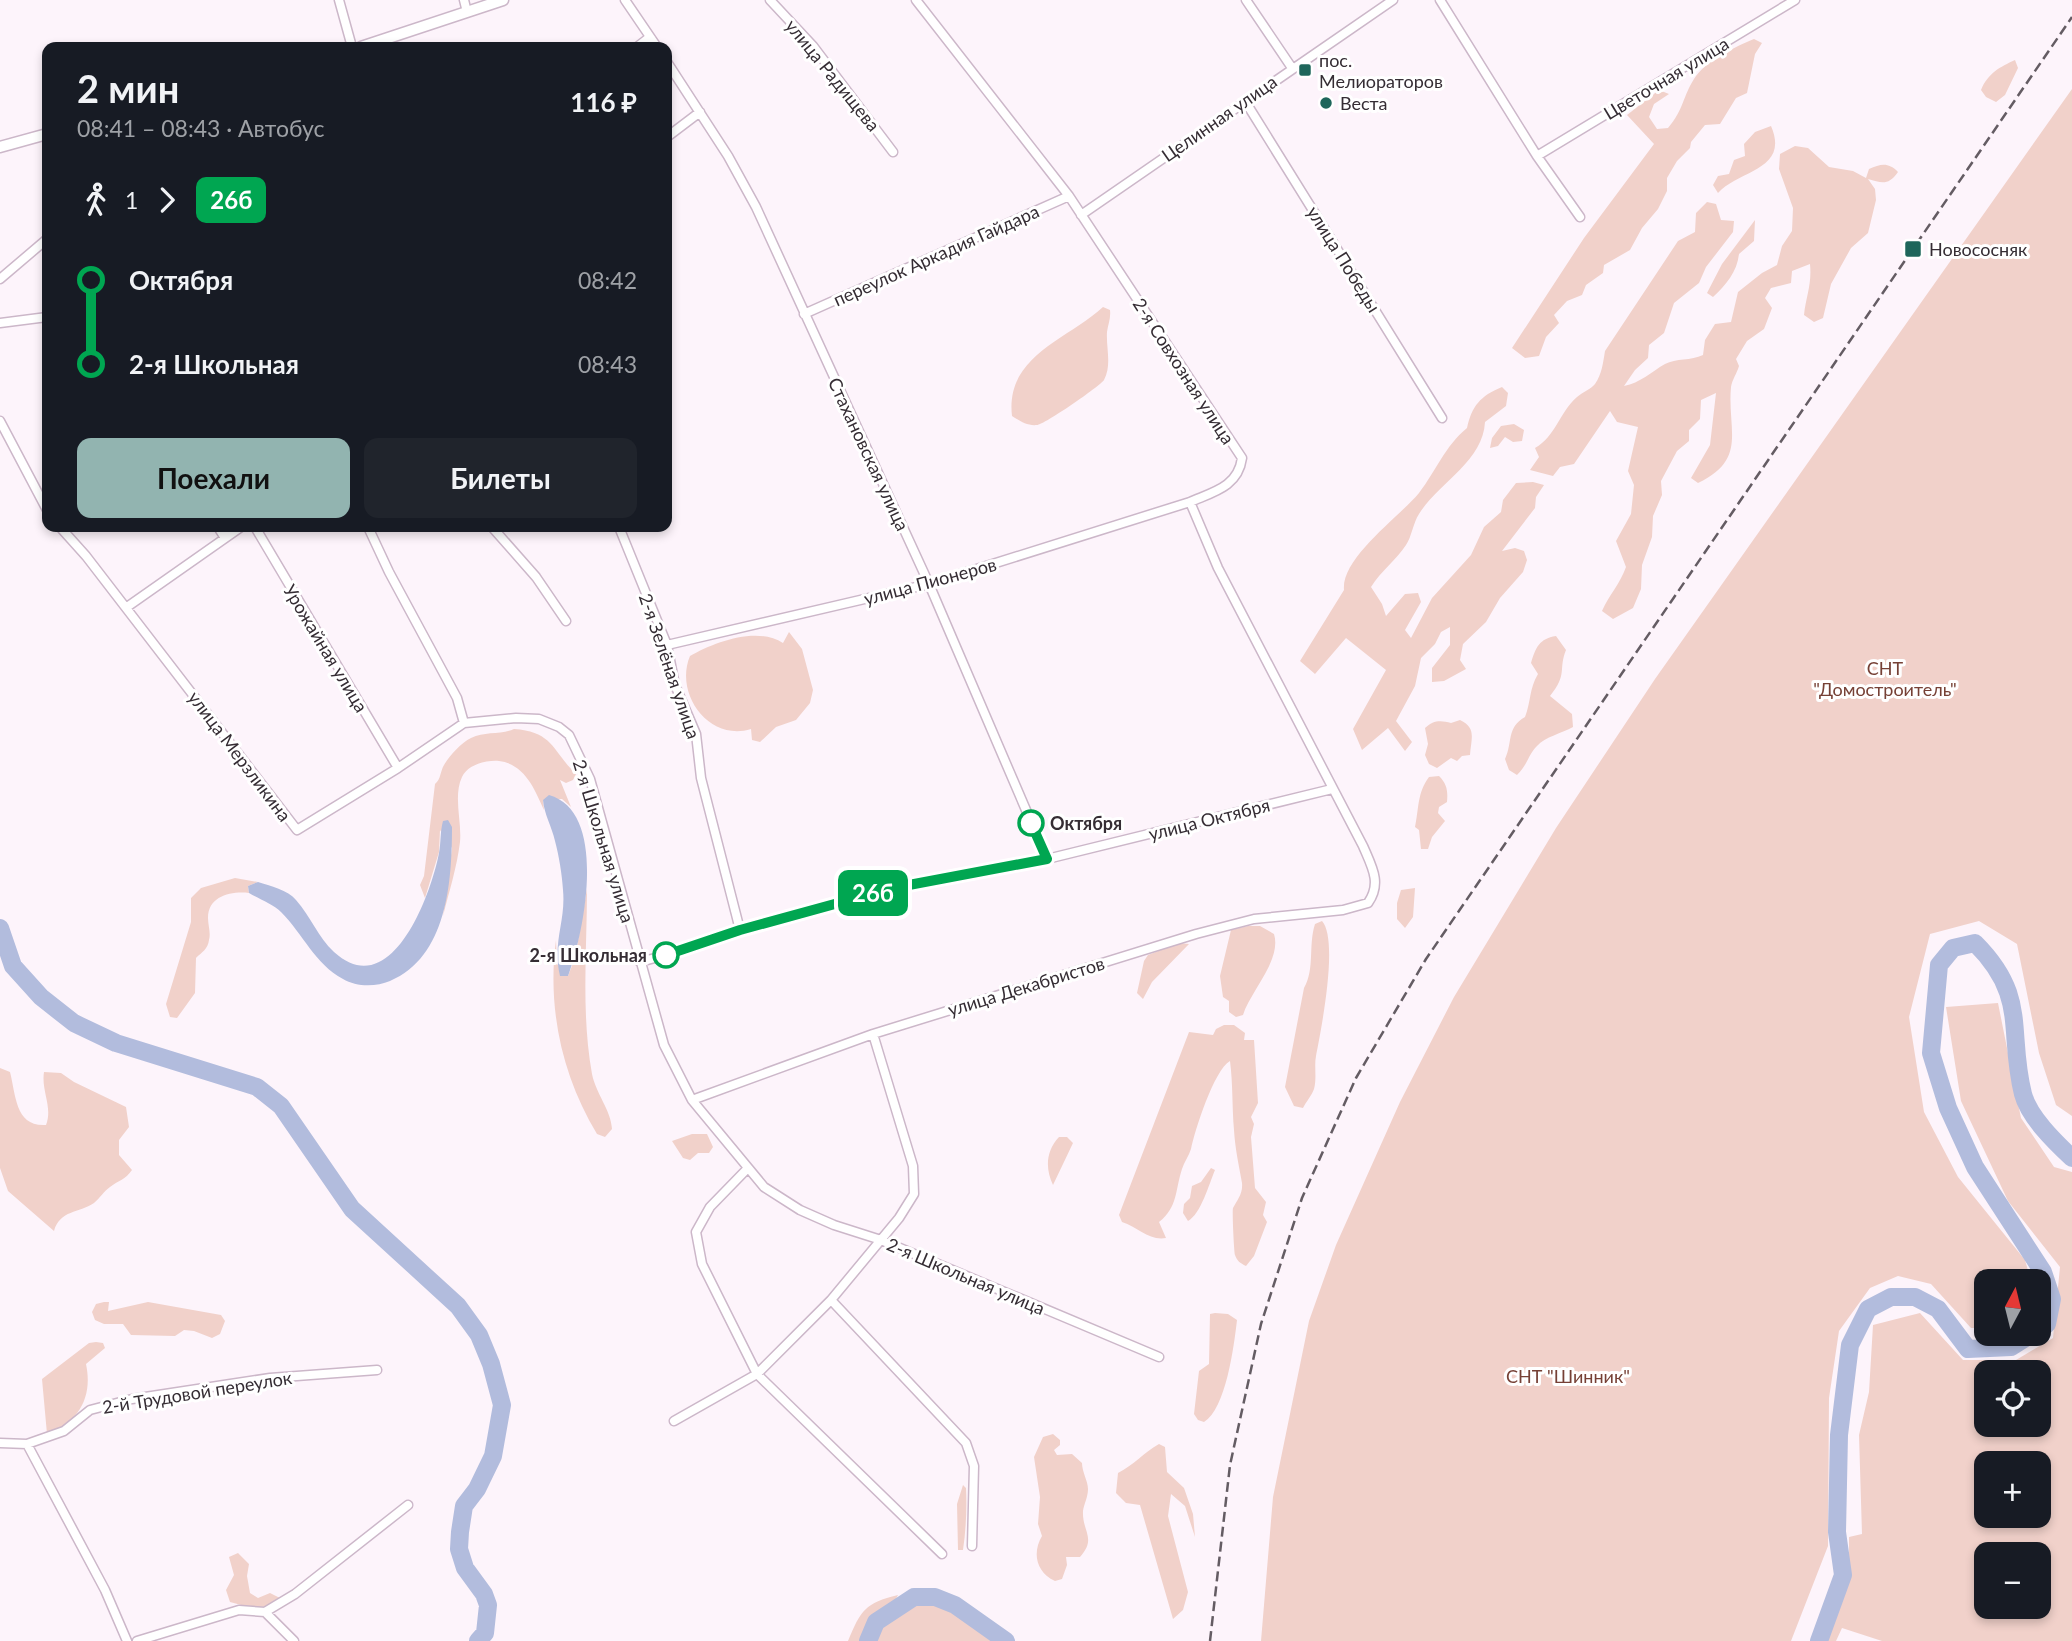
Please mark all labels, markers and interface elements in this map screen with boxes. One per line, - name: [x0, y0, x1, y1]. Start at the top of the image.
- street label: улица Радищева: [781, 15, 885, 135]
- street label: Цветочная улица: [1599, 32, 1733, 124]
- place label: пос. Мелиораторов: [1319, 49, 1443, 92]
- marker: пос. Мелиораторов: [1297, 62, 1313, 78]
- text: 2 мин: [77, 65, 179, 111]
- street label: Целинная улица: [1157, 70, 1281, 166]
- text: 116 ₽: [570, 86, 637, 118]
- place label: Веста: [1340, 92, 1388, 114]
- marker: Веста: [1318, 95, 1334, 111]
- text: 08:41 – 08:43 · Автобус: [77, 114, 325, 142]
- icon: walk: [77, 181, 115, 219]
- icon: forward: [148, 181, 186, 219]
- text: 26б: [210, 185, 252, 214]
- text: 1: [125, 186, 138, 214]
- street label: переулок Аркадия Гайдара: [830, 200, 1042, 310]
- street label: улица Победы: [1303, 202, 1385, 316]
- place label: Новососняк: [1929, 238, 2028, 260]
- marker: Новососняк: [1903, 239, 1923, 259]
- text: Октября: [129, 264, 233, 296]
- text: 08:42: [578, 266, 637, 294]
- street label: 2-я Совхозная улица: [1129, 294, 1239, 448]
- text: 2-я Школьная: [129, 348, 299, 380]
- text: 08:43: [578, 350, 637, 378]
- street label: Стахановская улица: [824, 374, 914, 534]
- button: Поехали: [77, 438, 350, 518]
- button: Билеты: [364, 438, 637, 518]
- street label: улица Пионеров: [861, 553, 999, 609]
- street label: Урожайная улица: [279, 580, 373, 716]
- street label: 2-я Зелёная улица: [635, 591, 705, 741]
- park label: СНТ "Домостроитель": [1813, 657, 1957, 700]
- street label: улица Мерзликина: [184, 687, 296, 825]
- street label: 2-я Школьная улица: [569, 757, 639, 925]
- street label: улица Октября: [1146, 793, 1272, 845]
- marker: Октября: [1018, 810, 1044, 836]
- place label: Октября: [1050, 812, 1122, 834]
- line badge: 26б: [833, 870, 913, 916]
- text: 26б: [852, 878, 894, 907]
- marker: 2-я Школьная: [653, 942, 679, 968]
- place label: 2-я Школьная: [529, 944, 647, 966]
- street label: улица Декабристов: [945, 952, 1107, 1020]
- street label: 2-я Школьная улица: [884, 1233, 1048, 1319]
- north arrow: [1974, 1269, 2051, 1346]
- map controls: [1974, 1269, 2051, 1619]
- button: locate: [1974, 1360, 2051, 1437]
- park label: СНТ "Шинник": [1506, 1365, 1630, 1387]
- street label: 2-й Трудовой переулок: [101, 1366, 294, 1418]
- button: +: [1974, 1451, 2051, 1528]
- button: −: [1974, 1542, 2051, 1619]

